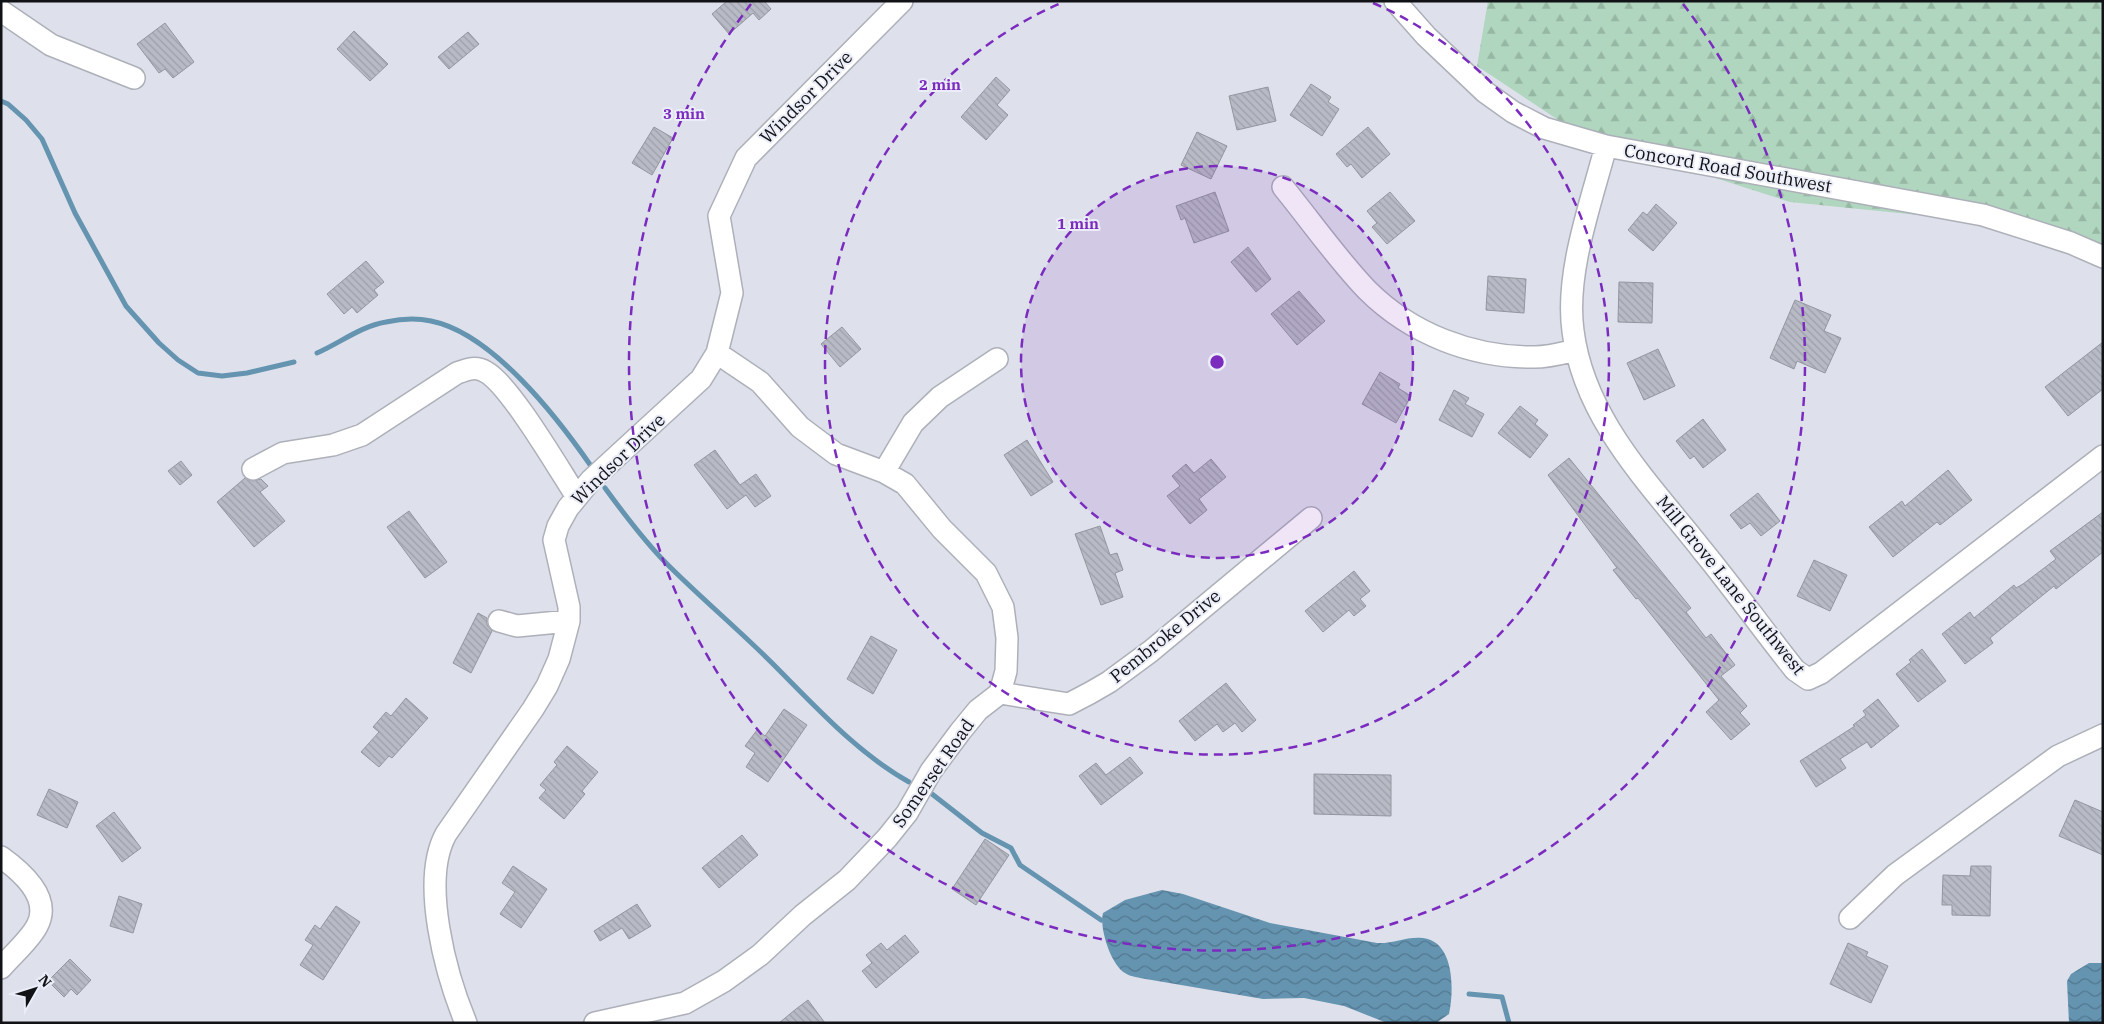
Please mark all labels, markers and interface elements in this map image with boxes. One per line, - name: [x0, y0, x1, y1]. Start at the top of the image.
- street label: Windsor Drive: [755, 46, 857, 148]
- text: 2 min: [919, 75, 961, 94]
- text: 3 min: [663, 104, 705, 123]
- street label: Concord Road Southwest: [1622, 138, 1834, 198]
- text: 1 min: [1057, 214, 1099, 233]
- centre of rings: [1208, 353, 1226, 371]
- street label: Windsor Drive: [566, 408, 670, 510]
- street label: Mill Grove Lane Southwest: [1652, 491, 1810, 679]
- street label: Pembroke Drive: [1105, 584, 1225, 688]
- street label: Somerset Road: [887, 714, 979, 832]
- north arrow: [10, 964, 60, 1014]
- text: N: [35, 971, 56, 991]

